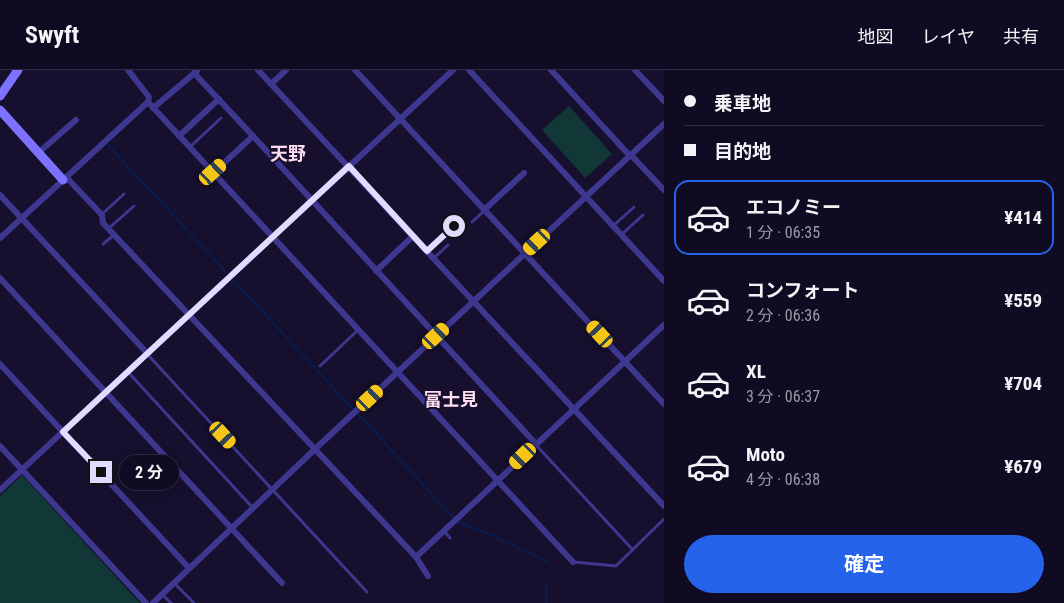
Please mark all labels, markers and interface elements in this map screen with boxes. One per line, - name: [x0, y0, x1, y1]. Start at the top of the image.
- text: Swyft: [25, 21, 79, 49]
- text: 地図: [858, 26, 894, 47]
- text: レイヤ: [922, 26, 975, 47]
- text: 共有: [1003, 26, 1039, 47]
- text: 乗車地: [714, 92, 771, 115]
- text: 目的地: [714, 140, 771, 163]
- district label: 天野: [270, 143, 306, 164]
- car: [196, 156, 229, 188]
- icon: car: [686, 195, 731, 240]
- text: エコノミー: [746, 196, 841, 219]
- text: ¥414: [1004, 206, 1042, 229]
- route start: [443, 215, 465, 237]
- text: 1 分 · 06:35: [746, 223, 820, 242]
- car: [520, 226, 553, 258]
- icon: car: [686, 278, 731, 323]
- text: コンフォート: [746, 279, 859, 302]
- text: ¥559: [1004, 289, 1042, 312]
- text: 2 分 · 06:36: [746, 306, 820, 325]
- car: [584, 318, 615, 350]
- car: [419, 320, 452, 352]
- text: XL: [746, 360, 766, 383]
- icon: car: [686, 361, 731, 406]
- text: ¥704: [1004, 372, 1042, 395]
- car: [353, 382, 386, 414]
- text: 3 分 · 06:37: [746, 387, 820, 406]
- district label: 富士見: [424, 389, 478, 410]
- car: [207, 419, 238, 451]
- car: [506, 440, 539, 472]
- text: Moto: [746, 443, 785, 466]
- icon: car: [686, 444, 731, 489]
- callout: 2 分: [118, 454, 178, 490]
- text: ¥679: [1004, 455, 1042, 478]
- route end: [90, 461, 112, 483]
- text: 2 分: [135, 463, 163, 482]
- text: 4 分 · 06:38: [746, 470, 820, 489]
- button: 確定: [684, 535, 1044, 593]

